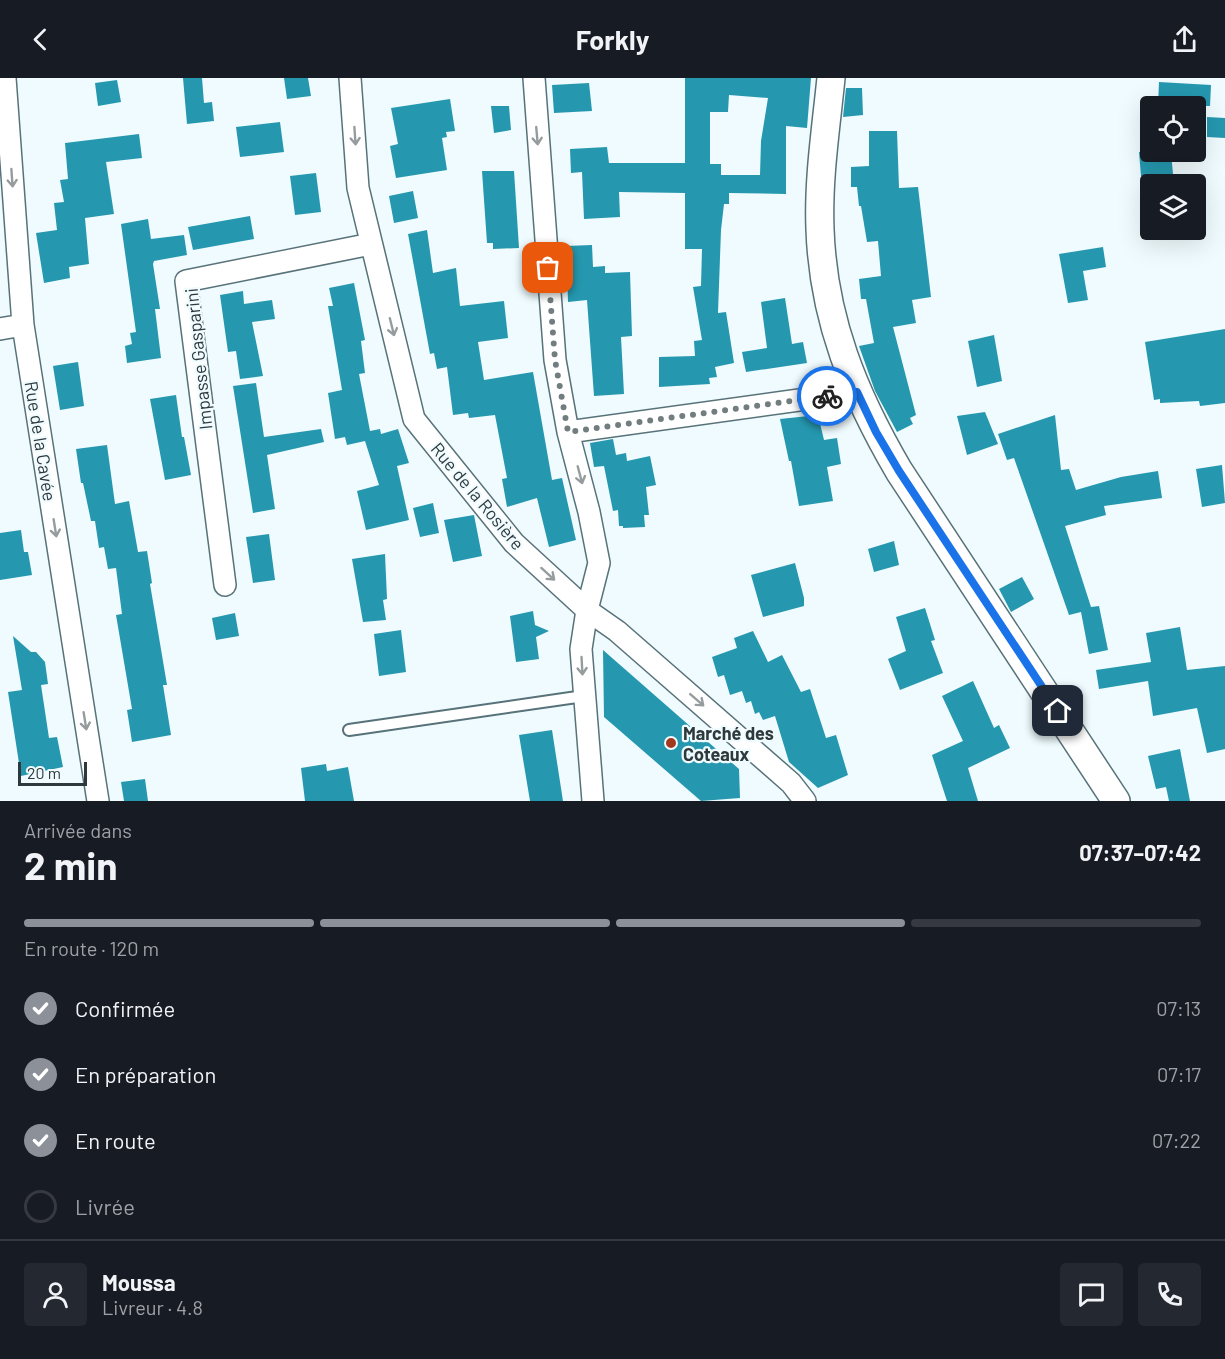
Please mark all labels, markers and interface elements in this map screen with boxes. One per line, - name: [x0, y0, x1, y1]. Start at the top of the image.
- icon: back: [24, 23, 57, 56]
- text: Forkly: [576, 23, 649, 55]
- icon: share: [1168, 23, 1201, 56]
- map controls: [1140, 96, 1206, 240]
- button: locate: [1140, 96, 1206, 162]
- one-way arrow: [349, 126, 360, 146]
- one-way arrow: [532, 126, 543, 146]
- one-way arrow: [7, 168, 18, 188]
- button: layers: [1140, 174, 1206, 240]
- pin: [522, 242, 573, 293]
- icon: bag: [531, 251, 564, 284]
- street label: Impasse Gasparini: [180, 287, 216, 431]
- one-way arrow: [386, 317, 398, 336]
- courier: [797, 366, 857, 426]
- street label: Rue de la Cavée: [21, 379, 61, 503]
- icon: bike: [811, 380, 844, 413]
- street label: Rue de la Rosière: [427, 438, 529, 554]
- one-way arrow: [574, 465, 586, 484]
- one-way arrow: [50, 518, 61, 538]
- one-way arrow: [540, 567, 555, 581]
- one-way arrow: [576, 655, 587, 675]
- pin: [1032, 685, 1083, 736]
- one-way arrow: [689, 693, 704, 707]
- icon: home: [1041, 694, 1074, 727]
- one-way arrow: [80, 711, 91, 730]
- place label: Marché des Coteaux: [683, 722, 774, 765]
- marker: Marché des Coteaux: [664, 736, 678, 750]
- scale bar: [18, 759, 87, 786]
- text: 20 m: [27, 763, 61, 782]
- text: Arrivée dans: [24, 818, 132, 842]
- text: 07:37–07:42: [1079, 839, 1201, 865]
- text: 2 min: [24, 841, 117, 888]
- text: En route · 120 m: [24, 936, 159, 960]
- icon: check: [24, 992, 57, 1025]
- text: Confirmée: [75, 995, 175, 1021]
- text: 07:13: [1156, 996, 1201, 1020]
- icon: check: [24, 1058, 57, 1091]
- text: En préparation: [75, 1061, 216, 1087]
- text: 07:17: [1157, 1062, 1201, 1086]
- icon: check: [24, 1124, 57, 1157]
- text: En route: [75, 1127, 156, 1153]
- text: 07:22: [1152, 1128, 1201, 1152]
- text: Livrée: [75, 1193, 135, 1219]
- button: person: [24, 1263, 87, 1326]
- button: chat: [1060, 1263, 1123, 1326]
- button: phone: [1138, 1263, 1201, 1326]
- text: Moussa: [102, 1269, 176, 1295]
- text: Livreur · 4.8: [102, 1295, 203, 1319]

